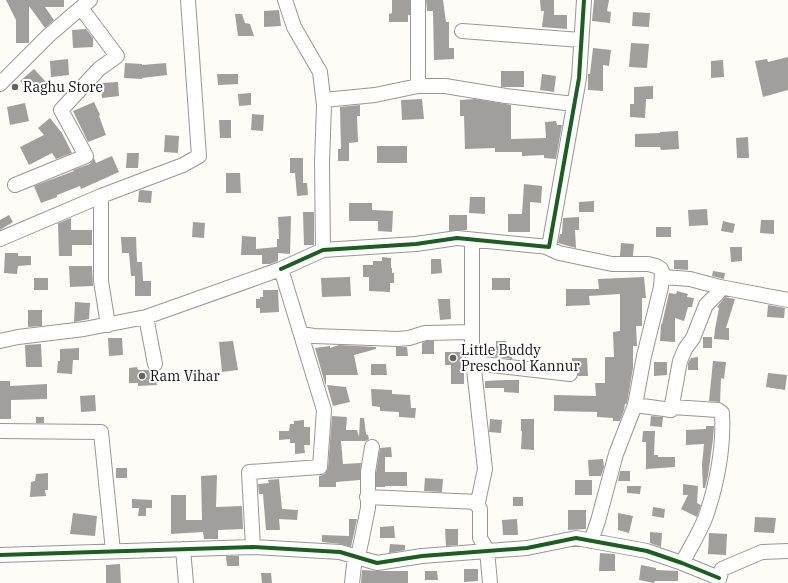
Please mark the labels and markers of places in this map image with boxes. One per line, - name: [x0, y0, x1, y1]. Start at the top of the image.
- place label: Raghu Store: [23, 78, 103, 96]
- marker: Raghu Store: [10, 82, 20, 92]
- place label: Little Buddy Preschool Kannur: [461, 341, 580, 375]
- marker: Little Buddy Preschool Kannur: [448, 353, 458, 363]
- place label: Ram Vihar: [150, 367, 220, 385]
- marker: Ram Vihar: [137, 371, 147, 381]

